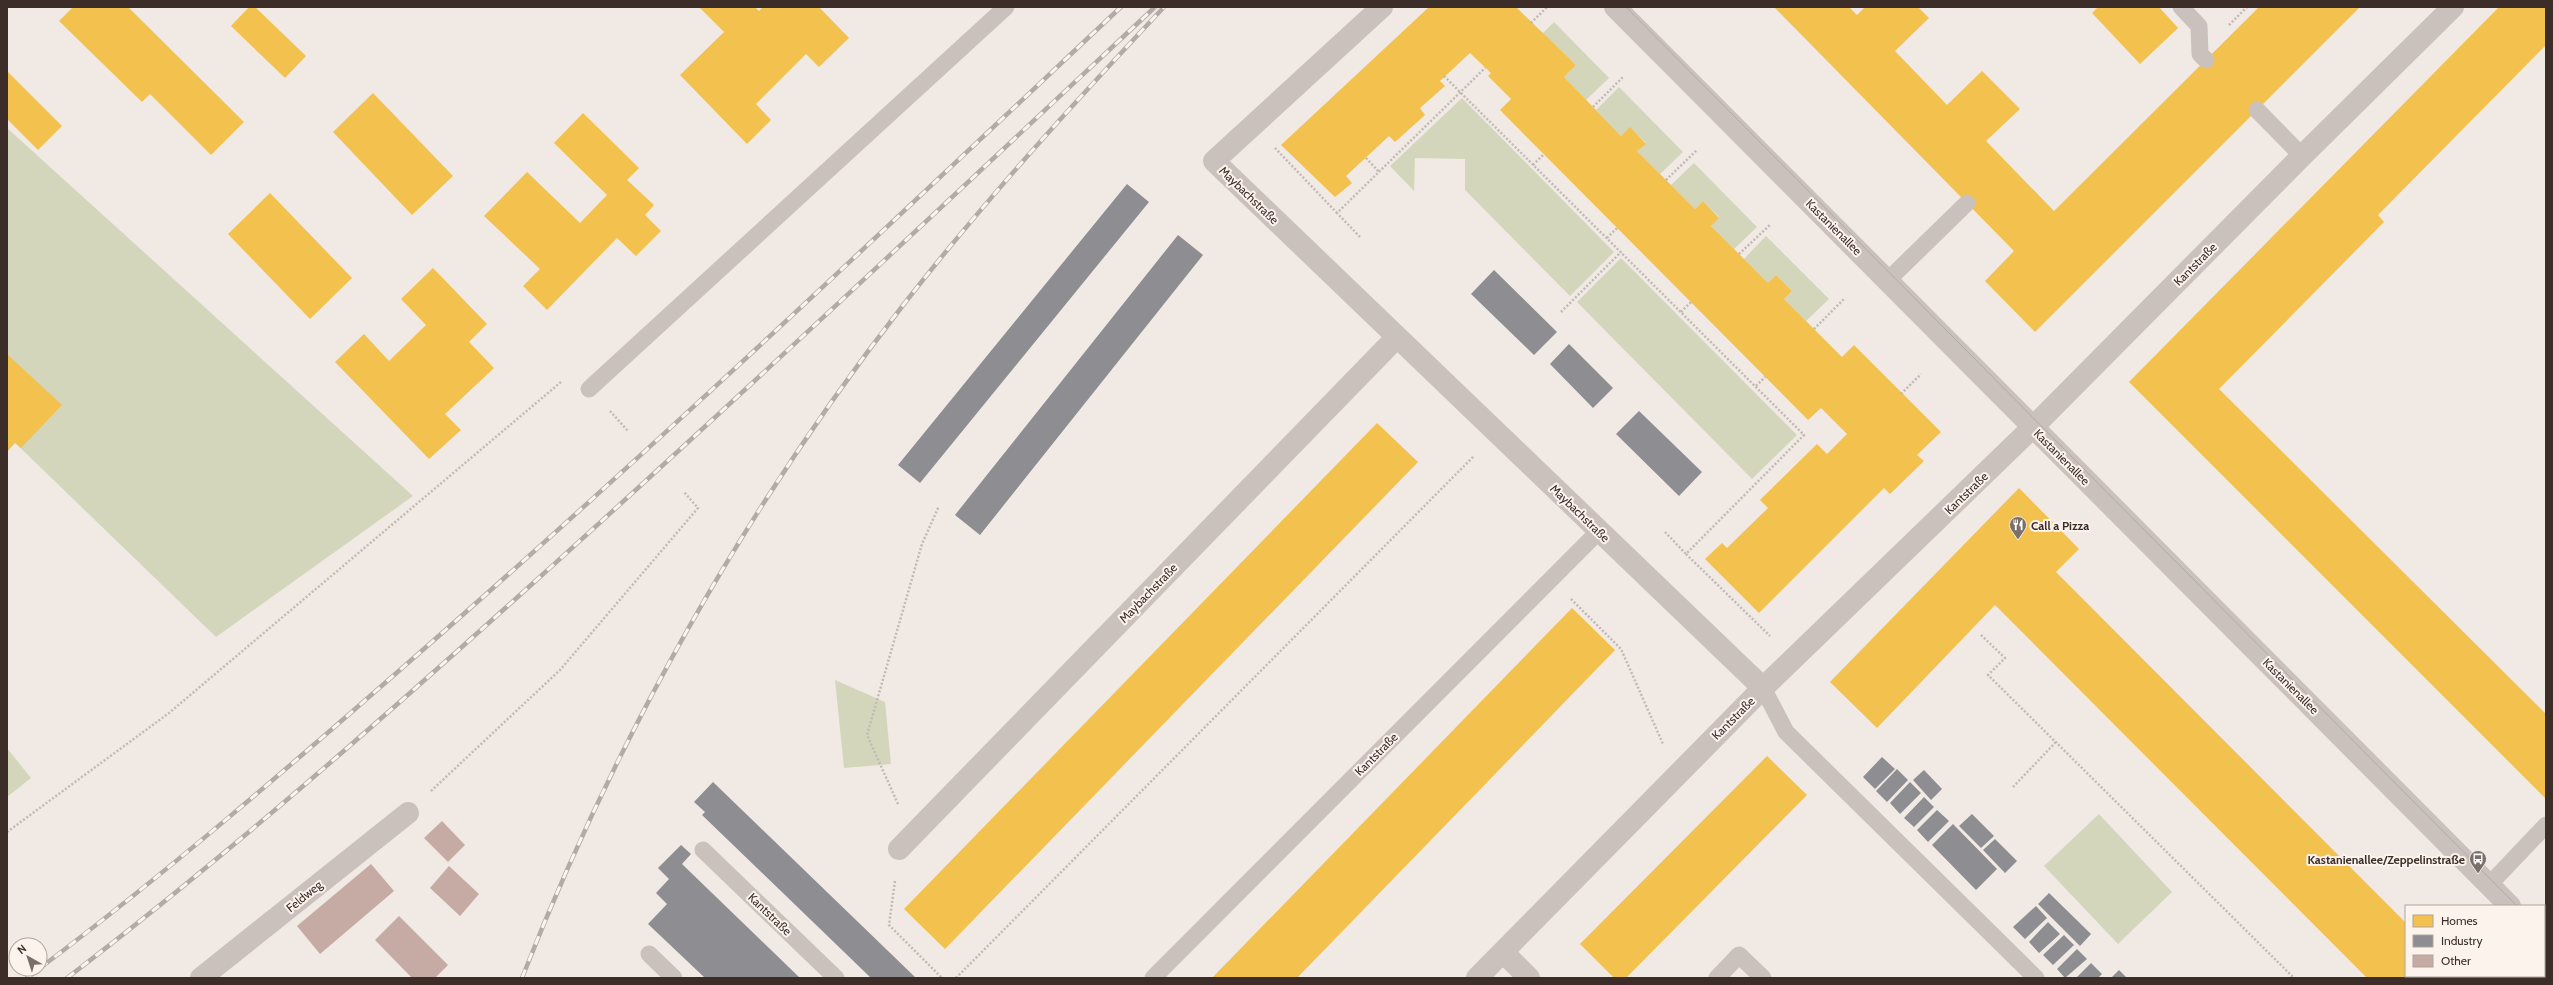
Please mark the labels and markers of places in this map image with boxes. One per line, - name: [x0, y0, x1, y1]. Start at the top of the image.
- restaurant icon: Call a Pizza: [2008, 515, 2028, 540]
- place label: Call a Pizza: [2031, 518, 2089, 533]
- bus stop icon: Kastanienallee/Zeppelinstraße: [2468, 849, 2488, 874]
- place label: Kastanienallee/Zeppelinstraße: [2307, 852, 2465, 867]

